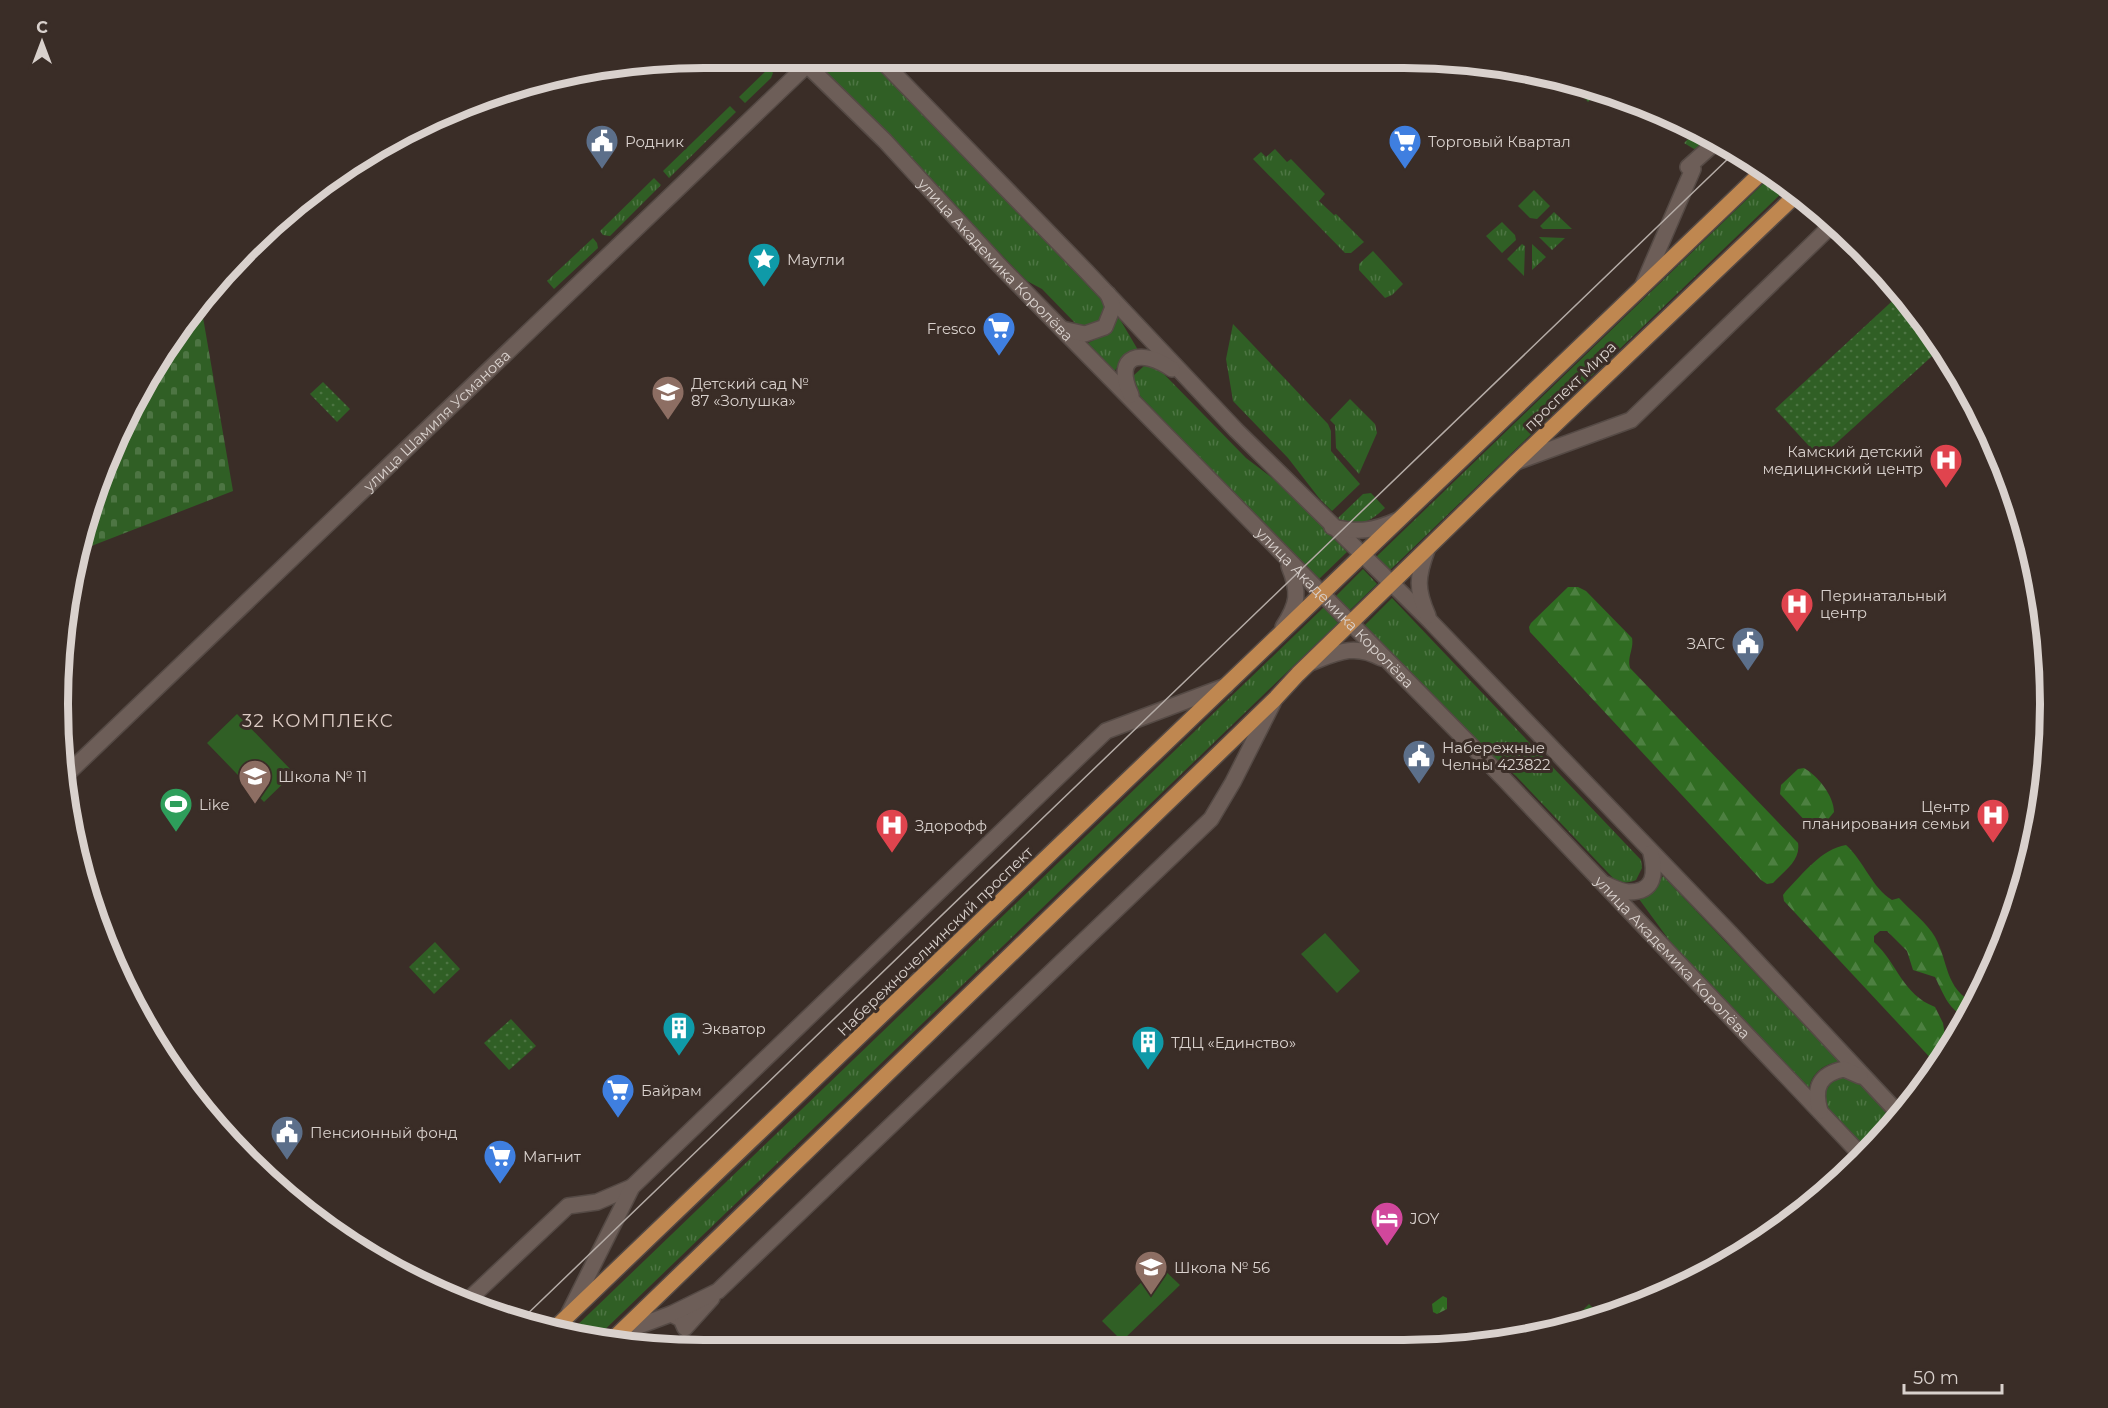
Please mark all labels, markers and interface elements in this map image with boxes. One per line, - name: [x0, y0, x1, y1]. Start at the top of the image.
- north arrow: [12, 12, 72, 72]
- text: С: [36, 18, 48, 37]
- public building icon: Родник: [584, 123, 620, 170]
- supermarket icon: Торговый Квартал: [1387, 123, 1423, 170]
- place label: Родник: [625, 132, 684, 151]
- place label: Торговый Квартал: [1428, 132, 1571, 151]
- street label: улица Академика Королёва: [913, 173, 1078, 345]
- place icon: Маугли: [746, 241, 782, 288]
- place label: Маугли: [787, 250, 845, 269]
- supermarket icon: Fresco: [981, 310, 1017, 357]
- place label: Fresco: [927, 319, 976, 338]
- street label: проспект Мира: [1520, 337, 1620, 435]
- street label: улица Шамиля Усманова: [358, 345, 514, 496]
- school or university icon: Детский сад № 87 «Золушка»: [650, 374, 686, 421]
- place label: Детский сад № 87 «Золушка»: [691, 374, 809, 410]
- place label: Камский детский медицинский центр: [1762, 442, 1923, 478]
- hospital icon: Камский детский медицинский центр: [1928, 442, 1964, 489]
- street label: улица Академика Королёва: [1251, 522, 1418, 692]
- hospital icon: Перинатальный центр: [1779, 586, 1815, 633]
- place label: Перинатальный центр: [1820, 586, 1947, 622]
- public building icon: ЗАГС: [1730, 625, 1766, 672]
- place label: ЗАГС: [1687, 634, 1725, 653]
- district label: 32 КОМПЛЕКС: [242, 710, 394, 732]
- public building icon: Набережные Челны 423822: [1401, 738, 1437, 785]
- place label: Набережные Челны 423822: [1442, 738, 1551, 774]
- school or university icon: Школа № 11: [237, 758, 273, 805]
- place label: Школа № 11: [278, 767, 367, 786]
- sports icon: Like: [158, 786, 194, 833]
- place label: Like: [199, 795, 230, 814]
- place label: Центр планирования семьи: [1802, 797, 1970, 833]
- hospital icon: Центр планирования семьи: [1975, 797, 2011, 844]
- hospital icon: Здорофф: [874, 807, 910, 854]
- place label: Здорофф: [915, 816, 987, 835]
- street label: Набережночелнинский проспект: [833, 842, 1038, 1040]
- street label: улица Академика Королёва: [1590, 871, 1755, 1042]
- building icon: Экватор: [661, 1010, 697, 1057]
- place label: Экватор: [702, 1019, 766, 1038]
- building icon: ТДЦ «Единство»: [1130, 1024, 1166, 1071]
- place label: ТДЦ «Единство»: [1171, 1033, 1296, 1052]
- supermarket icon: Байрам: [600, 1072, 636, 1119]
- place label: Байрам: [641, 1081, 702, 1100]
- public building icon: Пенсионный фонд: [269, 1114, 305, 1161]
- place label: Пенсионный фонд: [310, 1123, 458, 1142]
- supermarket icon: Магнит: [482, 1138, 518, 1185]
- place label: Магнит: [523, 1147, 582, 1166]
- hotel icon: JOY: [1369, 1200, 1405, 1247]
- place label: JOY: [1409, 1209, 1440, 1228]
- school or university icon: Школа № 56: [1133, 1249, 1169, 1296]
- place label: Школа № 56: [1174, 1258, 1270, 1277]
- scale bar: [1904, 1357, 2002, 1395]
- text: 50 m: [1913, 1367, 1959, 1389]

